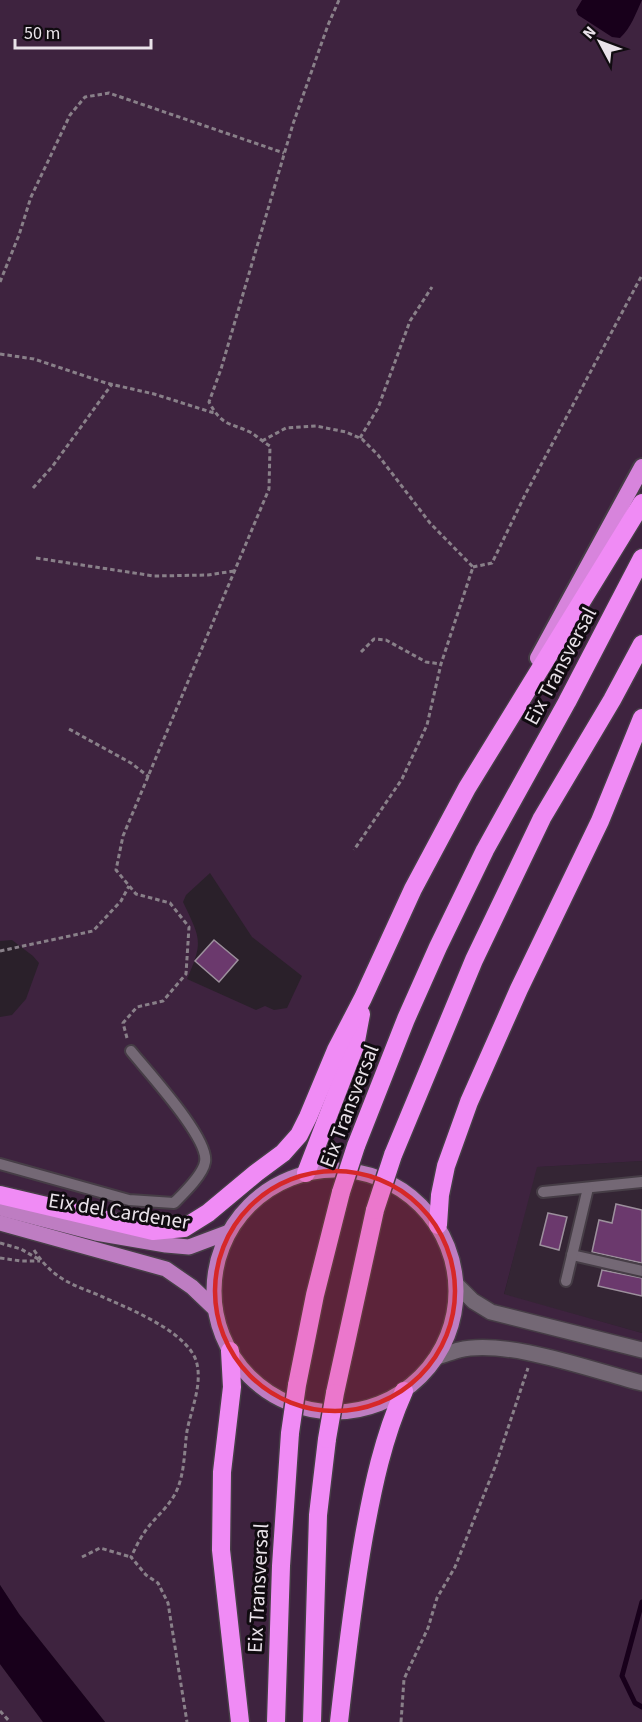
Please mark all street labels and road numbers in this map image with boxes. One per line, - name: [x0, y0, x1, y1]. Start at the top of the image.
- street label: Eix Transversal: [516, 602, 604, 730]
- street label: Eix Transversal: [312, 1040, 386, 1172]
- street label: Eix del Cardener: [46, 1185, 192, 1237]
- street label: Eix Transversal: [240, 1522, 276, 1654]

